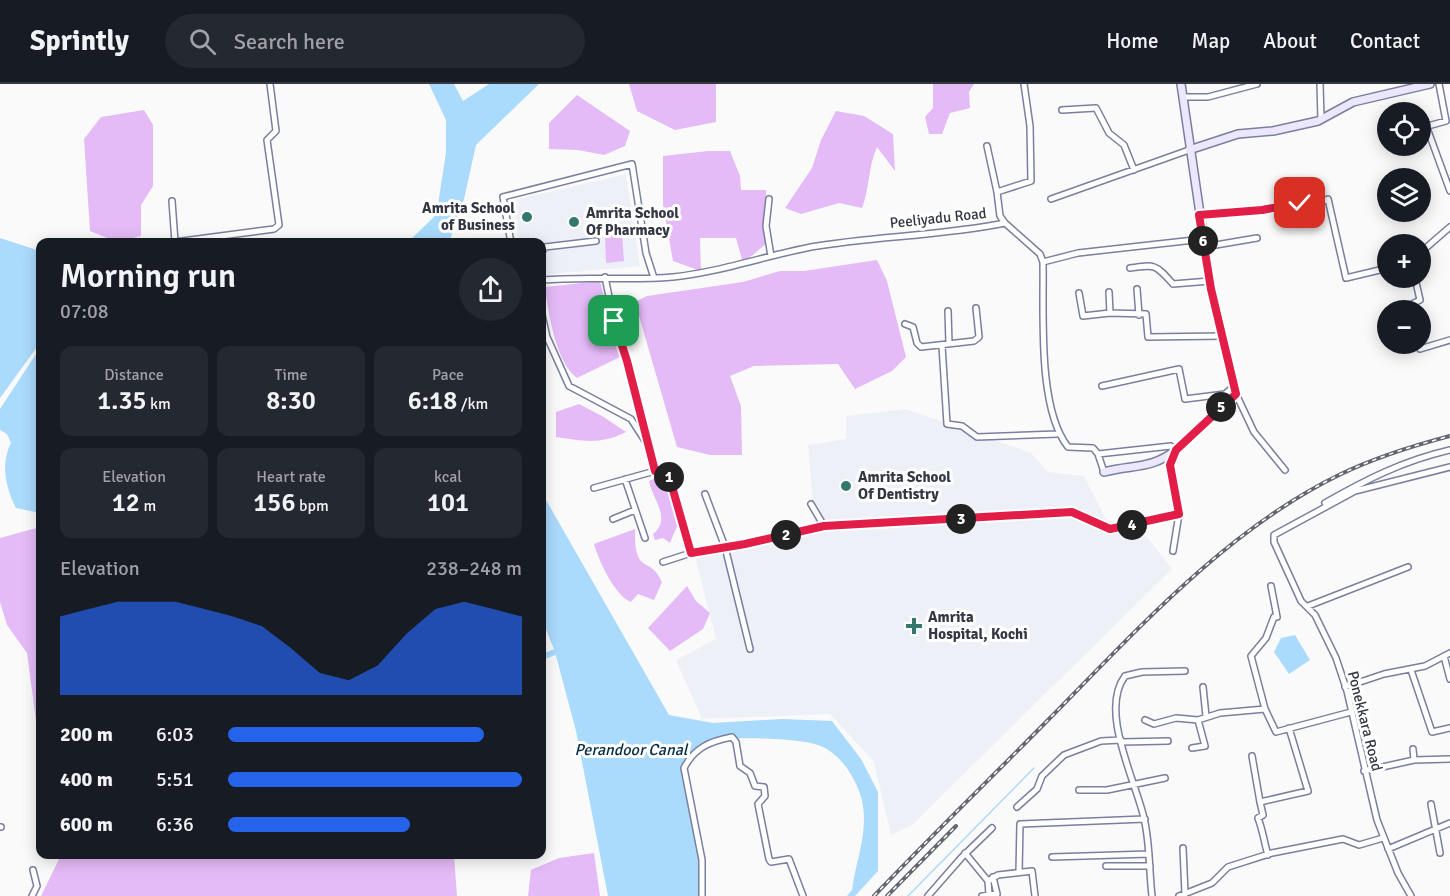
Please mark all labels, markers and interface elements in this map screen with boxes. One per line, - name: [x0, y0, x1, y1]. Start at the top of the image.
- search box: [165, 14, 585, 68]
- text: Sprintly: [30, 24, 129, 58]
- icon: search: [186, 25, 219, 58]
- text: Search here: [234, 28, 345, 55]
- text: Home: [1106, 28, 1159, 54]
- text: Map: [1192, 28, 1230, 54]
- text: About: [1263, 28, 1317, 54]
- text: Contact: [1350, 28, 1420, 54]
- map controls: [1377, 102, 1431, 354]
- button: locate: [1377, 102, 1431, 156]
- button: layers: [1377, 168, 1431, 222]
- pin: [1274, 177, 1325, 228]
- icon: check: [1283, 186, 1316, 219]
- place label: Amrita School of Business: [422, 199, 515, 234]
- place label: Amrita School Of Pharmacy: [586, 204, 679, 239]
- street label: Peeliyadu Road: [889, 204, 987, 232]
- marker: Amrita School of Business: [520, 210, 534, 224]
- marker: Amrita School Of Pharmacy: [567, 215, 581, 229]
- pin: 6: [1188, 226, 1218, 256]
- text: 6: [1199, 231, 1207, 251]
- button: +: [1377, 234, 1431, 288]
- text: Morning run: [60, 256, 236, 297]
- button: share: [459, 258, 522, 321]
- pin: [588, 295, 639, 346]
- text: 07:08: [60, 299, 109, 324]
- button: −: [1377, 300, 1431, 354]
- icon: arrive: [597, 304, 630, 337]
- text: Distance: [104, 365, 164, 385]
- text: Time: [275, 365, 307, 385]
- text: Pace: [432, 365, 464, 385]
- text: 1.35: [97, 385, 146, 417]
- text: 8:30: [266, 385, 316, 417]
- text: 6:18: [408, 385, 457, 417]
- pin: 5: [1206, 392, 1236, 422]
- text: km: [146, 394, 171, 414]
- text: /km: [457, 394, 488, 414]
- text: 5: [1217, 397, 1225, 417]
- pin: 1: [654, 462, 684, 492]
- text: Elevation: [102, 467, 166, 487]
- text: Heart rate: [256, 467, 326, 487]
- text: kcal: [434, 467, 462, 487]
- text: 1: [665, 467, 673, 487]
- place label: Amrita School Of Dentistry: [858, 468, 951, 503]
- marker: Amrita School Of Dentistry: [839, 479, 853, 493]
- text: 12: [112, 487, 140, 519]
- text: 156: [253, 487, 295, 519]
- text: 101: [427, 487, 469, 519]
- text: m: [140, 496, 156, 516]
- text: bpm: [295, 496, 329, 516]
- pin: 3: [946, 504, 976, 534]
- text: 3: [957, 509, 965, 529]
- pin: 4: [1117, 510, 1147, 540]
- text: 4: [1128, 515, 1136, 535]
- pin: 2: [771, 520, 801, 550]
- text: 2: [782, 525, 790, 545]
- text: Elevation: [60, 556, 140, 581]
- text: 238–248 m: [426, 556, 522, 581]
- place label: Amrita Hospital, Kochi: [928, 608, 1028, 643]
- marker: Amrita Hospital, Kochi: [905, 617, 923, 635]
- street label: Ponekkara Road: [1344, 669, 1386, 773]
- text: 200 m: [60, 722, 113, 747]
- text: 6:03: [156, 722, 194, 747]
- water label: Perandoor Canal: [575, 740, 689, 760]
- text: 400 m: [60, 767, 113, 792]
- text: 5:51: [156, 767, 194, 792]
- text: 600 m: [60, 812, 113, 837]
- text: 6:36: [156, 812, 194, 837]

